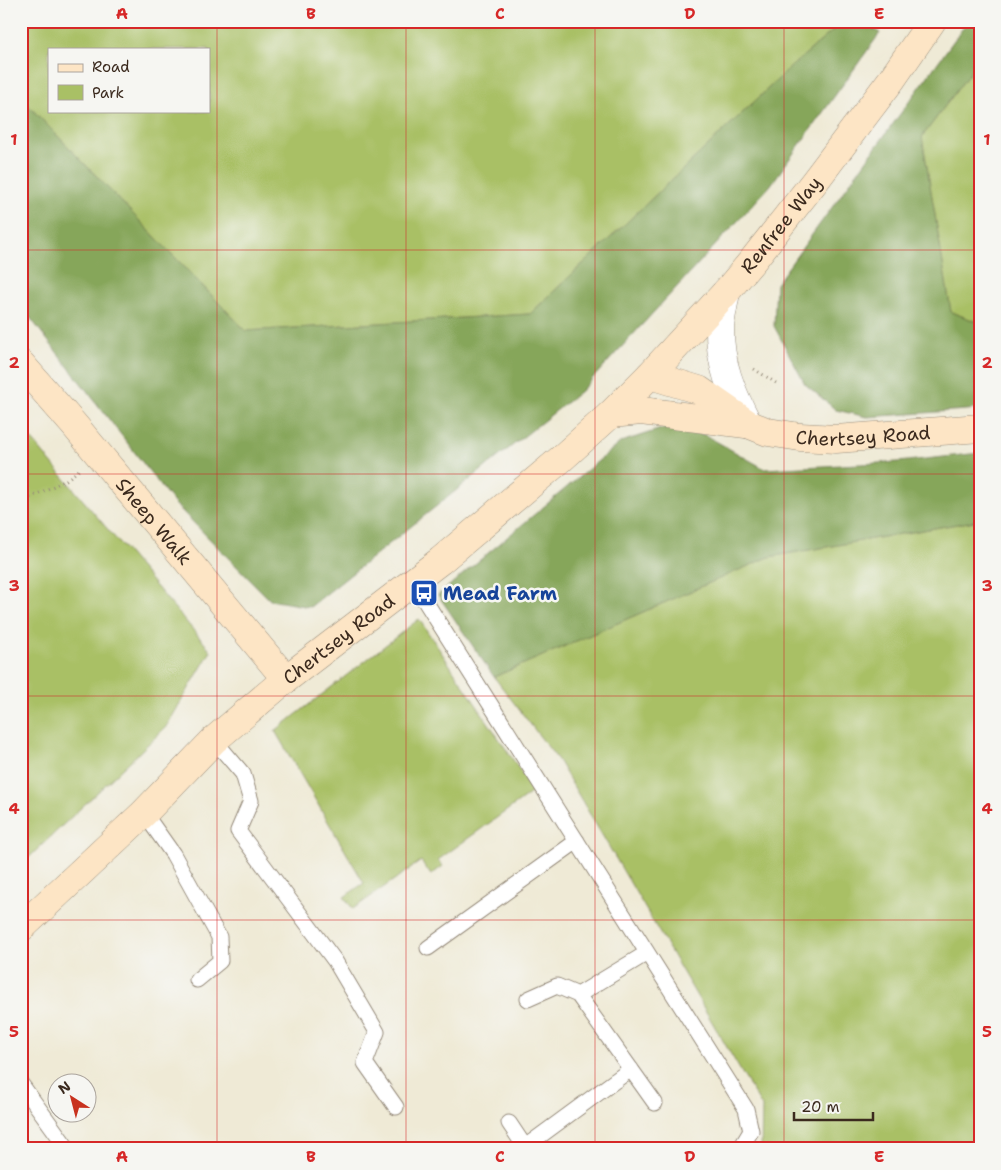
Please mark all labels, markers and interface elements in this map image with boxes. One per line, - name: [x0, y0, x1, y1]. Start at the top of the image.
- text: A: [116, 3, 128, 24]
- text: B: [306, 3, 316, 24]
- text: C: [495, 3, 505, 24]
- text: D: [684, 3, 696, 24]
- text: E: [874, 3, 884, 24]
- legend: [48, 48, 210, 112]
- text: Road: [92, 57, 130, 77]
- text: Park: [92, 83, 124, 103]
- text: 1: [10, 129, 18, 150]
- text: 1: [983, 129, 991, 150]
- street label: Renfree Way: [735, 171, 827, 279]
- text: 2: [8, 352, 20, 373]
- text: 2: [981, 352, 993, 373]
- street label: Chertsey Road: [795, 420, 931, 452]
- street label: Sheep Walk: [110, 472, 198, 570]
- text: 3: [8, 575, 20, 596]
- text: 3: [981, 575, 993, 596]
- bus stop icon: Mead Farm: [409, 578, 439, 608]
- place label: Mead Farm: [443, 581, 557, 606]
- street label: Chertsey Road: [278, 588, 400, 690]
- text: 4: [8, 798, 20, 819]
- text: 4: [981, 798, 993, 819]
- text: 5: [9, 1021, 19, 1042]
- text: 5: [982, 1021, 992, 1042]
- north arrow: [48, 1072, 98, 1122]
- text: N: [55, 1077, 74, 1098]
- scale bar: [794, 1090, 872, 1122]
- text: 20 m: [801, 1097, 840, 1117]
- text: A: [116, 1146, 128, 1167]
- text: B: [306, 1146, 316, 1167]
- text: C: [495, 1146, 505, 1167]
- text: D: [684, 1146, 696, 1167]
- text: E: [874, 1146, 884, 1167]

